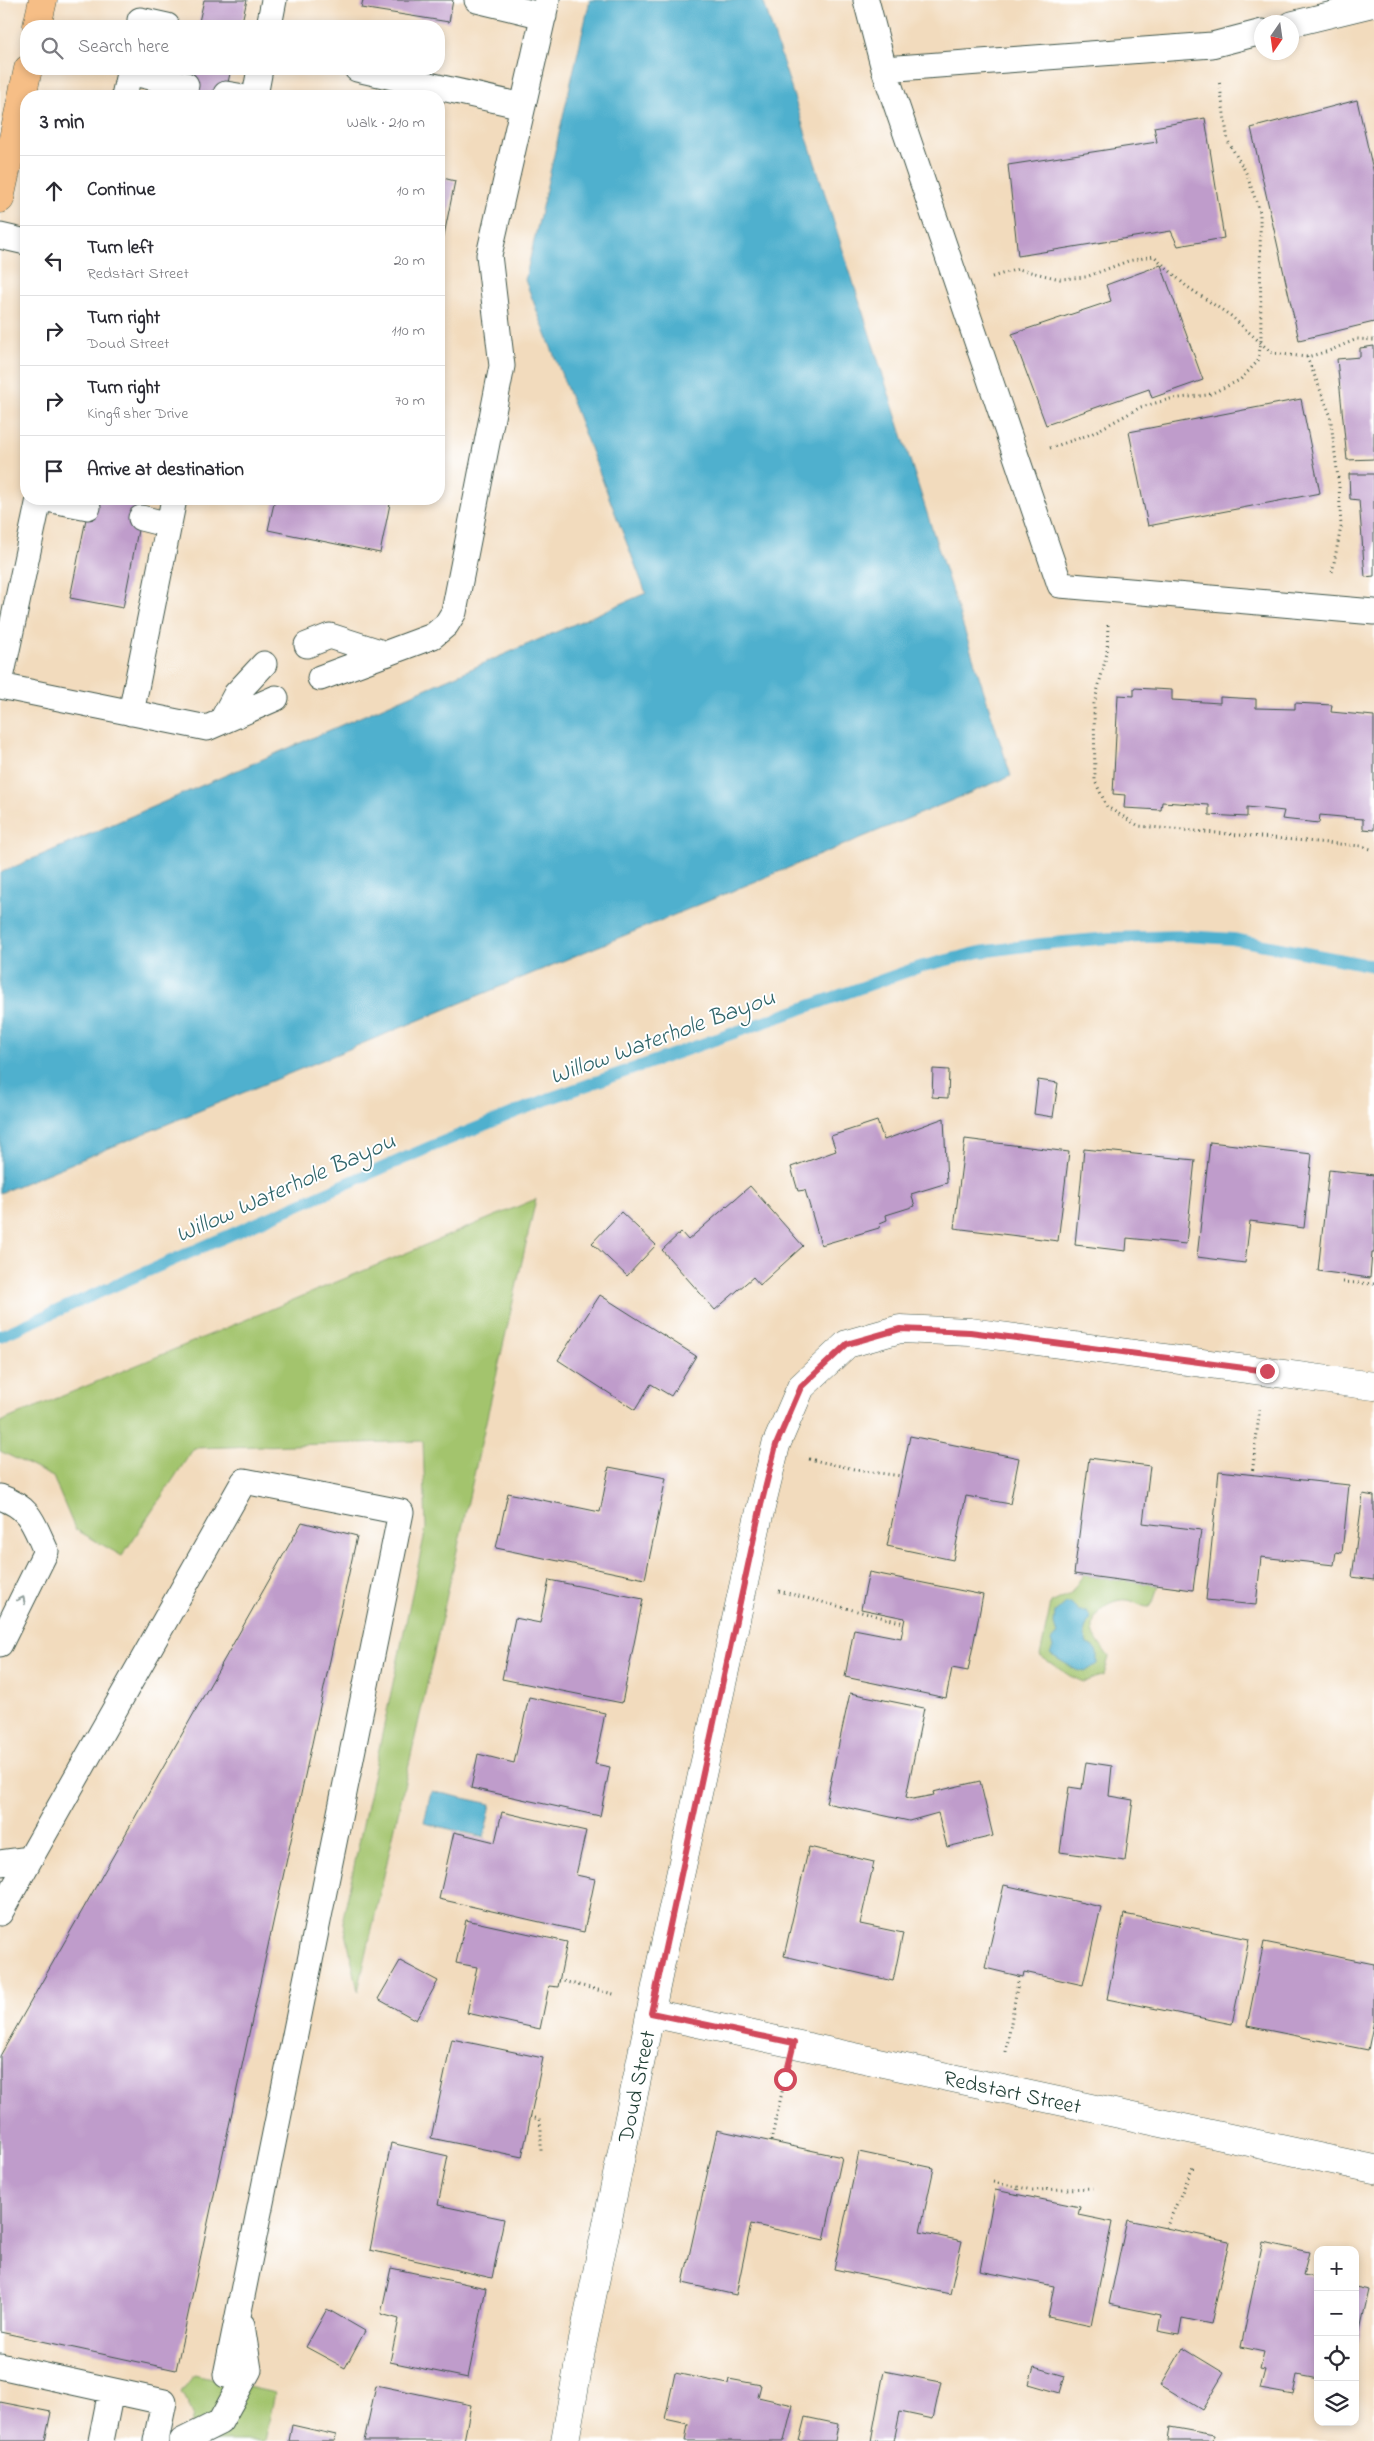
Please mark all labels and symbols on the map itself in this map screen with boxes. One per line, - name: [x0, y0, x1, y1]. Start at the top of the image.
- north arrow: [1254, 15, 1299, 60]
- water label: Willow Waterhole Bayou: [545, 981, 781, 1095]
- water label: Willow Waterhole Bayou: [170, 1125, 402, 1254]
- route end: [1256, 1360, 1279, 1383]
- one-way arrow: [15, 1596, 26, 1605]
- street label: Doud Street: [611, 2027, 666, 2146]
- street label: Redstart Street: [940, 2064, 1084, 2125]
- route start: [774, 2068, 797, 2091]

